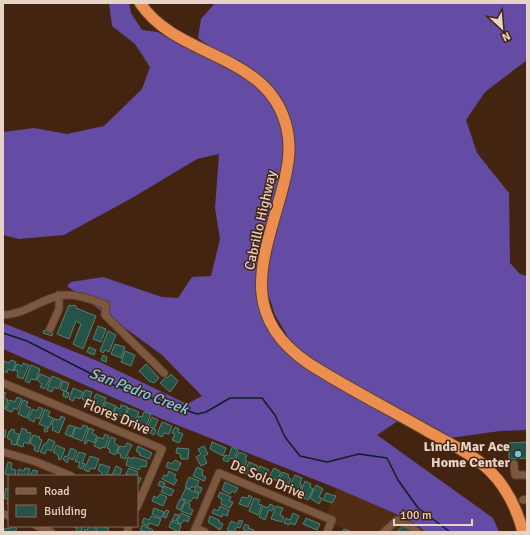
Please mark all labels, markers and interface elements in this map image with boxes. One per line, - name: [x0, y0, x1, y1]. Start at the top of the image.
- north arrow: [482, 8, 522, 48]
- text: N: [500, 29, 512, 44]
- street label: Cabrillo Highway: [241, 168, 280, 272]
- water label: San Pedro Creek: [87, 364, 192, 419]
- street label: Flores Drive: [81, 395, 153, 438]
- place label: Linda Mar Ace Home Center: [424, 438, 510, 471]
- marker: Linda Mar Ace Home Center: [513, 449, 523, 459]
- street label: De Solo Drive: [228, 456, 308, 503]
- legend: [8, 475, 138, 527]
- text: Road: [44, 484, 70, 499]
- scale bar: [394, 501, 472, 527]
- text: Building: [44, 504, 87, 519]
- text: 100 m: [400, 508, 432, 523]

